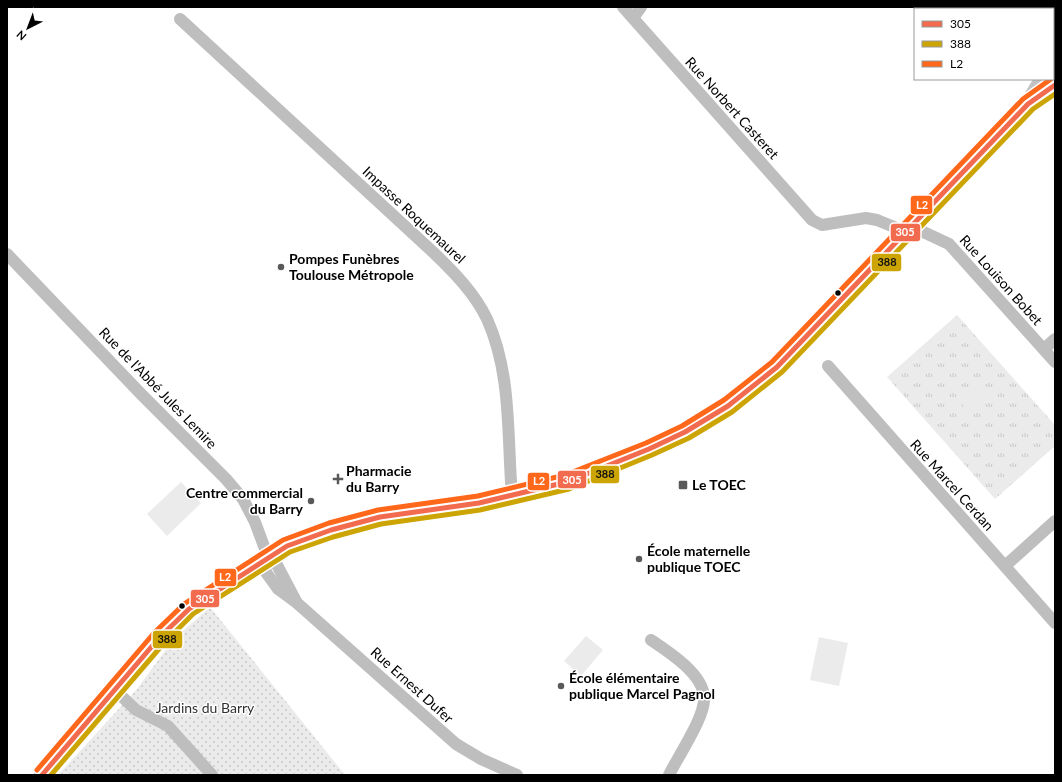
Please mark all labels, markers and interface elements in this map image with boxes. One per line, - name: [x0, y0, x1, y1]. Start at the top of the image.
- north arrow: [8, 8, 48, 48]
- legend: [914, 8, 1054, 80]
- text: 305: [950, 16, 971, 31]
- text: N: [13, 28, 28, 43]
- text: 388: [950, 36, 971, 51]
- street label: Rue Norbert Casteret: [682, 53, 783, 162]
- text: L2: [950, 56, 963, 71]
- street label: Impasse Roquemaurel: [359, 163, 469, 267]
- line badge: L2: [910, 195, 933, 215]
- text: L2: [916, 198, 928, 211]
- line badge: 305: [890, 223, 921, 242]
- text: 305: [895, 225, 915, 238]
- street label: Rue Louison Bobet: [956, 231, 1046, 328]
- place label: Pompes Funèbres Toulouse Métropole: [289, 250, 414, 283]
- line badge: 388: [871, 253, 902, 272]
- text: 388: [877, 255, 897, 268]
- marker: Pompes Funèbres Toulouse Métropole: [276, 262, 286, 272]
- unlabelled marker: [833, 288, 843, 298]
- street label: Rue de l'Abbé Jules Lemire: [96, 323, 221, 452]
- street label: Rue Marcel Cerdan: [907, 436, 998, 534]
- place label: Pharmacie du Barry: [346, 462, 412, 495]
- line badge: 388: [590, 465, 620, 484]
- text: 388: [595, 467, 615, 480]
- line badge: 305: [557, 470, 587, 489]
- line badge: L2: [527, 472, 550, 491]
- text: 305: [562, 473, 582, 486]
- marker: Pharmacie du Barry: [333, 474, 343, 484]
- text: L2: [533, 474, 545, 487]
- place label: Le TOEC: [692, 476, 747, 493]
- marker: Le TOEC: [677, 479, 689, 491]
- place label: Centre commercial du Barry: [186, 484, 304, 517]
- marker: Centre commercial du Barry: [306, 496, 316, 506]
- place label: École maternelle publique TOEC: [647, 542, 751, 575]
- marker: École maternelle publique TOEC: [634, 554, 644, 564]
- line badge: L2: [214, 568, 237, 587]
- text: L2: [219, 570, 231, 583]
- line badge: 305: [190, 589, 220, 608]
- text: 305: [195, 592, 215, 605]
- unlabelled marker: [177, 601, 187, 611]
- line badge: 388: [152, 630, 183, 649]
- text: 388: [157, 632, 177, 645]
- street label: Rue Ernest Dufer: [367, 643, 457, 726]
- place label: École élémentaire publique Marcel Pagnol: [569, 669, 715, 702]
- marker: École élémentaire publique Marcel Pagnol: [556, 681, 566, 691]
- park label: Jardins du Barry: [156, 699, 255, 716]

